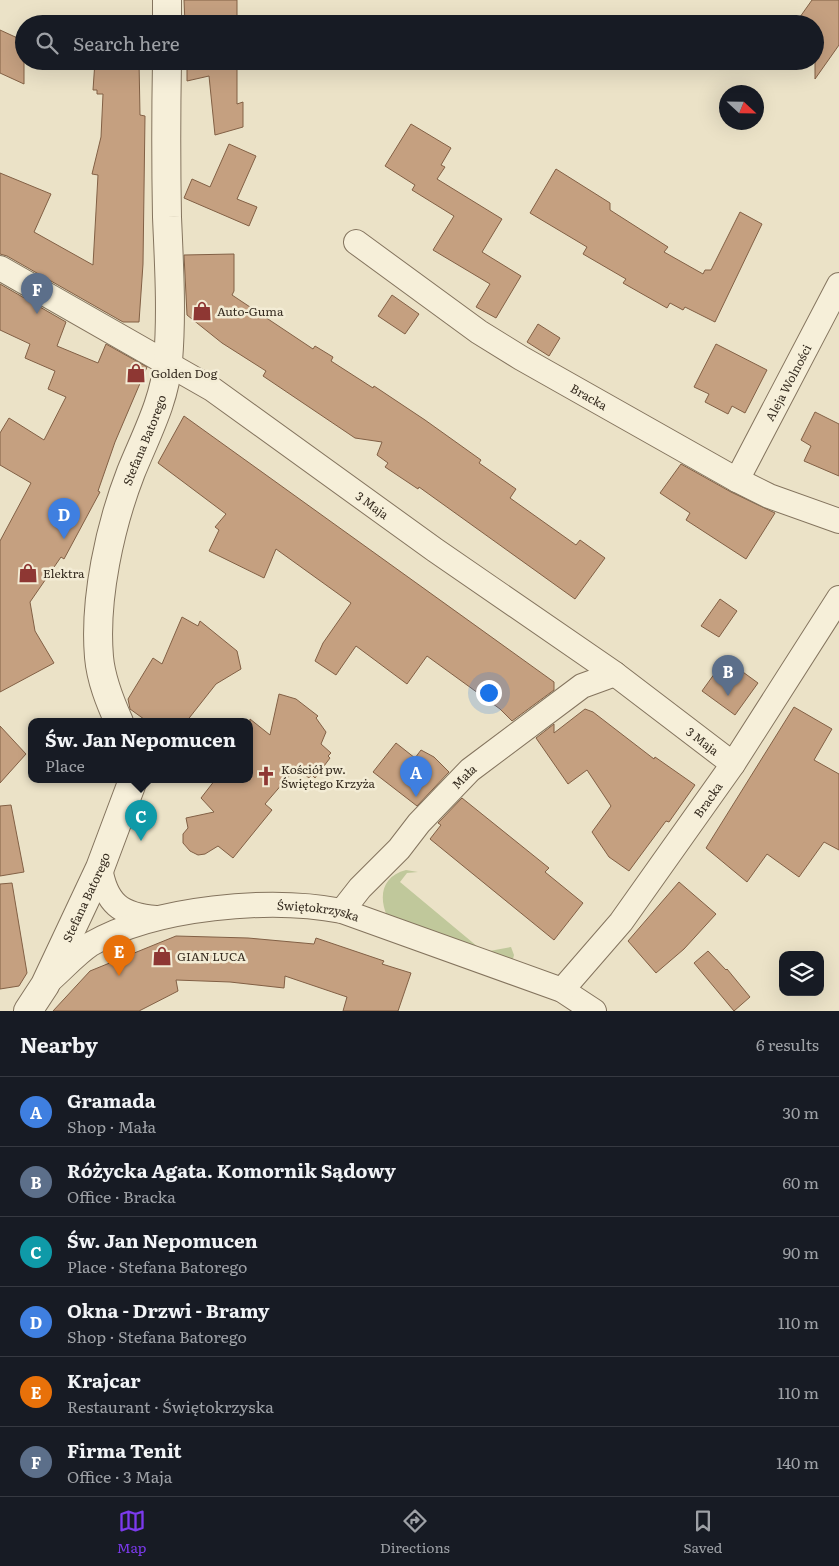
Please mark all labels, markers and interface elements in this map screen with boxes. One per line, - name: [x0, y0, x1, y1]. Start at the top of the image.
- search box: [15, 15, 824, 70]
- icon: search: [33, 29, 61, 57]
- text: Search here: [73, 29, 180, 57]
- north arrow: [719, 85, 764, 130]
- pin: F: [21, 273, 53, 314]
- shop icon: Auto-Guma: [191, 300, 213, 322]
- place label: Auto-Guma: [217, 302, 284, 320]
- street label: Aleja Wolności: [760, 341, 816, 424]
- shop icon: Golden Dog: [125, 362, 147, 384]
- place label: Golden Dog: [151, 364, 218, 382]
- street label: Bracka: [567, 379, 611, 414]
- street label: Stefana Batorego: [118, 392, 170, 488]
- street label: 3 Maja: [352, 487, 393, 523]
- pin: D: [48, 498, 80, 539]
- shop icon: Elektra: [17, 562, 39, 584]
- place label: Elektra: [43, 564, 85, 582]
- pin: B: [712, 655, 744, 696]
- your location: [476, 680, 502, 706]
- popup: [28, 718, 253, 783]
- street label: 3 Maja: [683, 722, 723, 760]
- text: Św. Jan Nepomucen: [45, 725, 236, 753]
- text: Place: [45, 753, 85, 777]
- pin: A: [400, 756, 432, 797]
- street label: Mała: [447, 759, 480, 793]
- place label: Kościół pw. Świętego Krzyża: [281, 760, 376, 792]
- church icon: Kościół pw. Świętego Krzyża: [255, 765, 277, 787]
- street label: Bracka: [689, 778, 727, 821]
- pin: C: [125, 800, 157, 841]
- street label: Stefana Batorego: [57, 850, 114, 945]
- street label: Świętokrzyska: [277, 896, 363, 926]
- pin: E: [103, 935, 135, 976]
- shop icon: GIAN LUCA: [151, 945, 173, 967]
- place label: GIAN LUCA: [177, 947, 246, 965]
- map controls: [779, 951, 824, 996]
- button: layers: [779, 951, 824, 996]
- text: Nearby: [20, 1028, 98, 1059]
- text: 6 results: [756, 1032, 819, 1056]
- text: Gramada: [67, 1086, 156, 1114]
- text: A: [30, 1100, 42, 1124]
- text: 30 m: [782, 1100, 819, 1124]
- text: Shop · Mała: [67, 1114, 156, 1138]
- text: Różycka Agata. Komornik Sądowy: [67, 1156, 396, 1184]
- text: B: [30, 1170, 42, 1194]
- text: 60 m: [782, 1170, 819, 1194]
- text: Office · Bracka: [67, 1184, 176, 1208]
- text: Św. Jan Nepomucen: [67, 1226, 258, 1254]
- text: C: [30, 1240, 42, 1264]
- text: 90 m: [783, 1240, 819, 1264]
- text: Place · Stefana Batorego: [67, 1254, 247, 1278]
- text: Okna - Drzwi - Bramy: [67, 1296, 269, 1324]
- text: D: [30, 1310, 42, 1334]
- text: 110 m: [778, 1310, 819, 1334]
- text: Shop · Stefana Batorego: [67, 1324, 247, 1348]
- text: Krajcar: [67, 1366, 141, 1394]
- text: E: [31, 1380, 41, 1404]
- text: 110 m: [778, 1380, 819, 1404]
- text: Restaurant · Świętokrzyska: [67, 1394, 274, 1418]
- text: Firma Tenit: [67, 1436, 182, 1464]
- text: F: [31, 1450, 41, 1474]
- text: 140 m: [776, 1450, 819, 1474]
- text: Office · 3 Maja: [67, 1464, 172, 1488]
- tab: Map: [117, 1507, 147, 1557]
- tab: Directions: [380, 1507, 450, 1557]
- tab: Saved: [683, 1507, 722, 1557]

